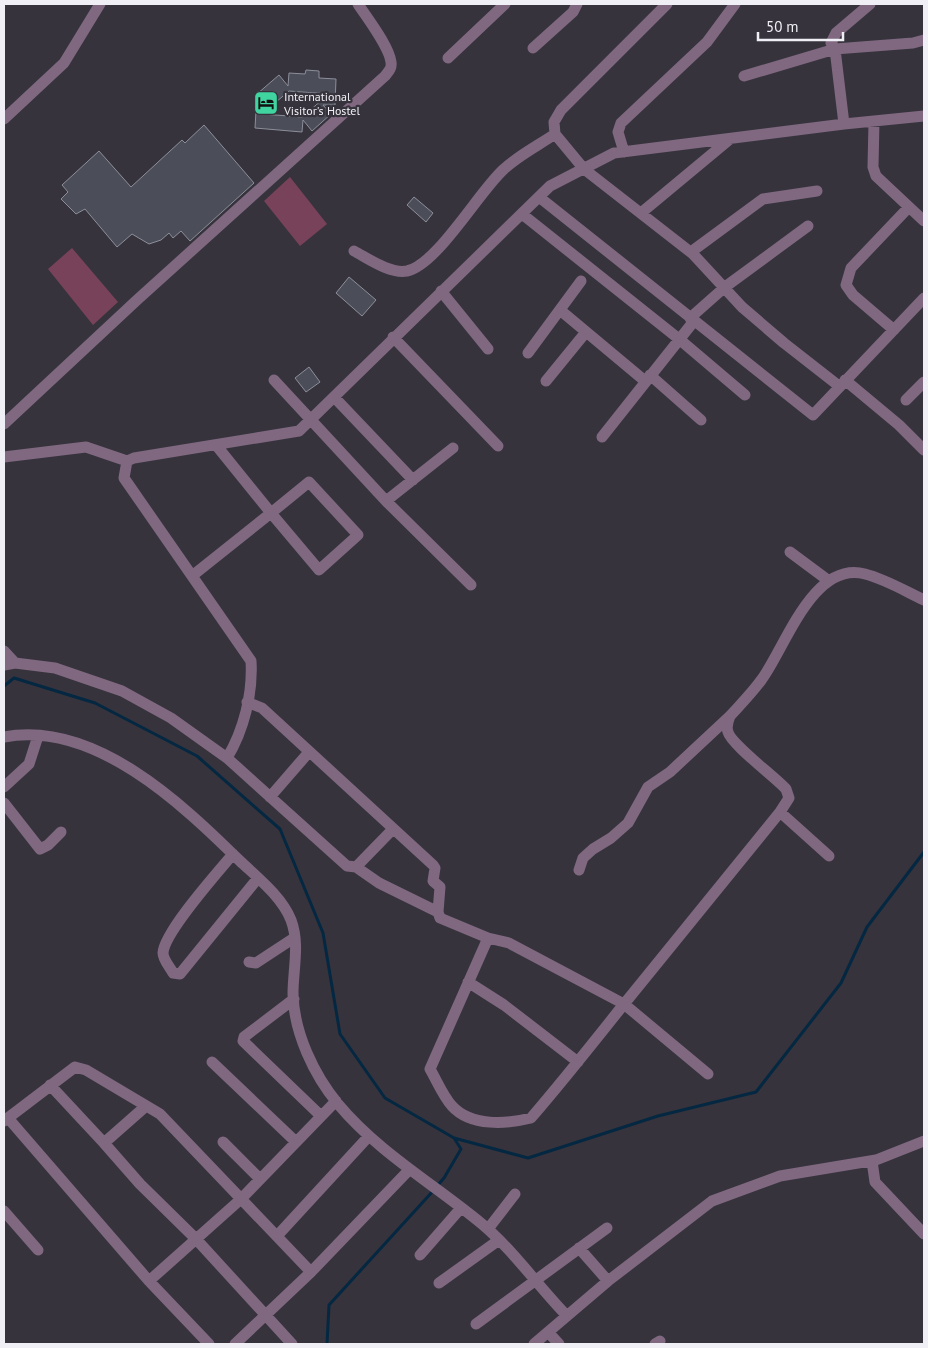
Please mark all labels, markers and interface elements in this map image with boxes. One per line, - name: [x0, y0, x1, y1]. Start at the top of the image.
- scale bar: [758, 10, 843, 42]
- text: 50 m: [766, 17, 799, 36]
- place label: International Visitor's Hostel: [283, 89, 360, 118]
- hotel icon: International Visitor's Hostel: [253, 90, 279, 116]

